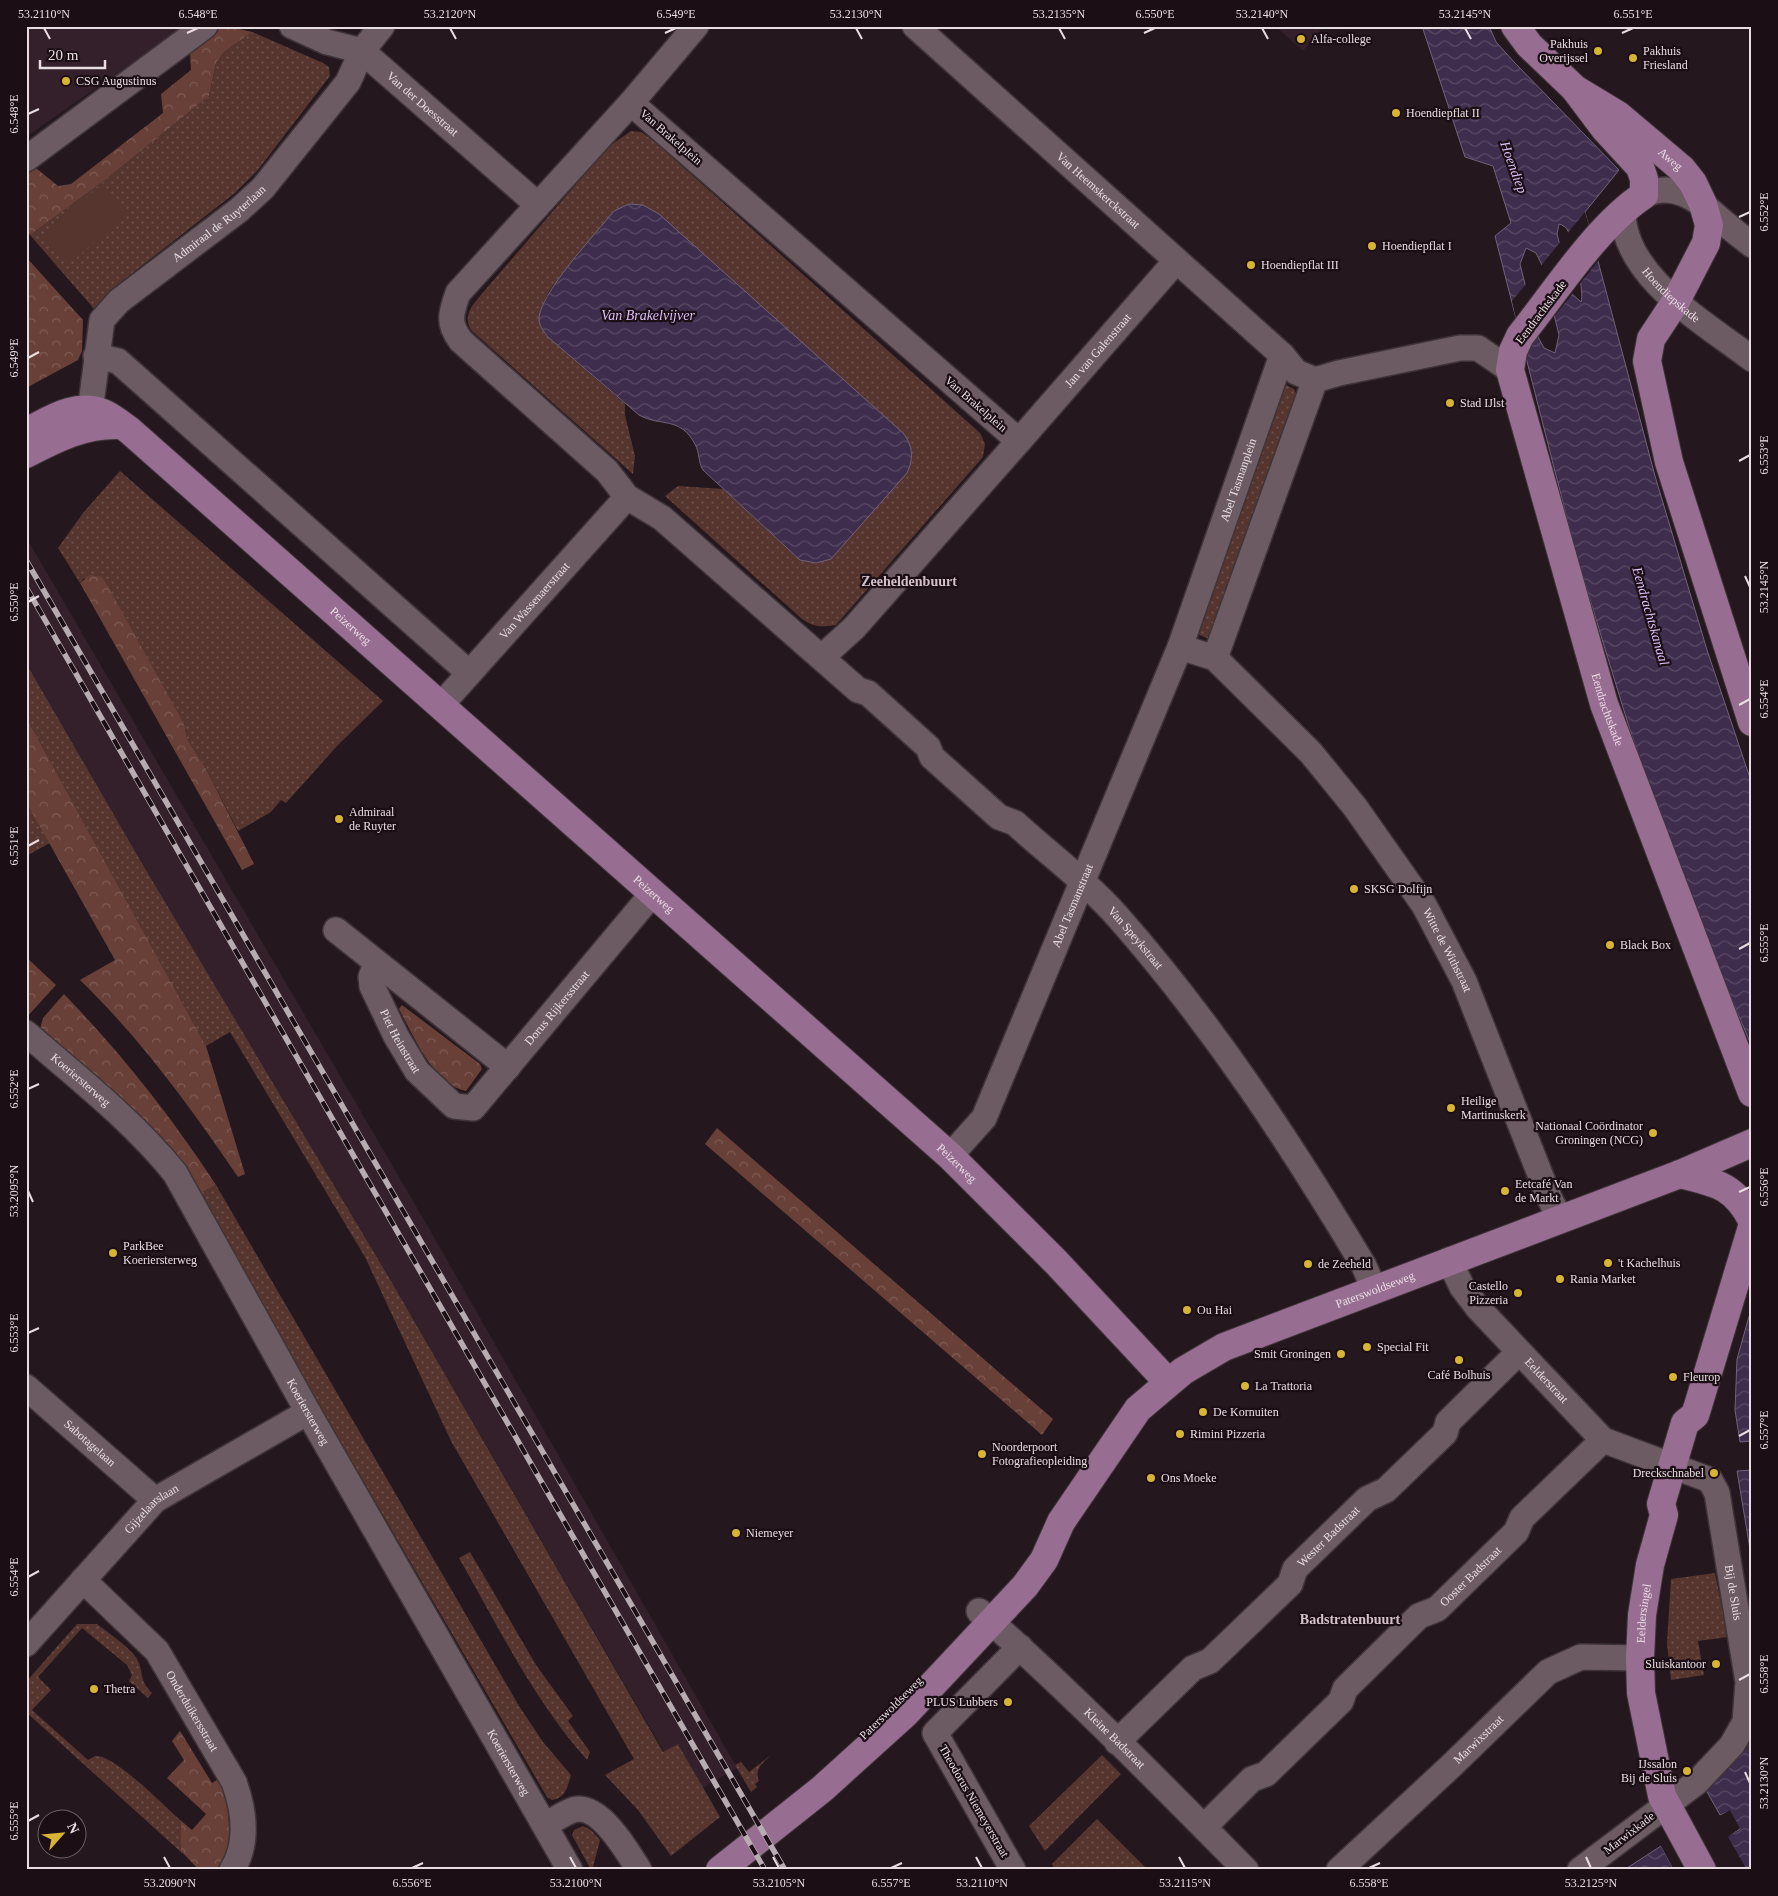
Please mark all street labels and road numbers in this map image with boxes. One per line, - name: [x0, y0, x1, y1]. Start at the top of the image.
- street label: Van der Doesstraat: [384, 69, 462, 139]
- street label: Van Brakelplein: [637, 106, 705, 168]
- street label: Aweg: [1655, 145, 1685, 173]
- street label: Van Heemskerckstraat: [1053, 149, 1143, 232]
- street label: Admiraal de Ruyterlaan: [170, 182, 269, 265]
- street label: Hoendiepskade: [1639, 265, 1703, 325]
- street label: Eendrachtskade: [1513, 277, 1569, 347]
- street label: Jan van Galenstraat: [1062, 310, 1134, 391]
- street label: Van Brakelplein: [942, 373, 1010, 435]
- street label: Abel Tasmanplein: [1217, 437, 1259, 524]
- street label: Van Wassenaerstraat: [496, 559, 573, 642]
- street label: Peizerweg: [327, 604, 374, 648]
- street label: Eendrachtskade: [1589, 672, 1626, 748]
- street label: Abel Tasmanstraat: [1049, 861, 1096, 950]
- street label: Peizerweg: [631, 872, 677, 916]
- street label: Van Speykstraat: [1105, 904, 1167, 972]
- street label: Witte de Withstraat: [1420, 906, 1475, 995]
- street label: Dorus Rijkersstraat: [522, 967, 593, 1048]
- street label: Piet Heinstraat: [377, 1007, 424, 1076]
- street label: Koeriersterweg: [48, 1050, 113, 1109]
- street label: Peizerweg: [934, 1141, 980, 1186]
- street label: Paterswoldseweg: [1333, 1268, 1416, 1311]
- street label: Eelderstraat: [1522, 1355, 1572, 1406]
- street label: Koeriersterweg: [284, 1376, 332, 1447]
- street label: Sabotagelaan: [61, 1417, 119, 1469]
- street label: Gijzelaarslaan: [121, 1481, 181, 1536]
- street label: Wester Badstraat: [1294, 1503, 1363, 1570]
- street label: Ooster Badstraat: [1437, 1543, 1505, 1609]
- street label: Bij de Sluis: [1722, 1564, 1745, 1622]
- street label: Eeldersingel: [1634, 1582, 1654, 1644]
- street label: Onderduikersstraat: [163, 1668, 222, 1754]
- street label: Paterswoldseweg: [857, 1674, 925, 1742]
- street label: Kleine Badstraat: [1081, 1705, 1149, 1772]
- street label: Marwixstraat: [1451, 1712, 1507, 1767]
- street label: Koeriersterweg: [484, 1727, 533, 1798]
- street label: Theodorus Niemeyerstraat: [936, 1742, 1012, 1860]
- street label: Marwixkade: [1601, 1809, 1657, 1857]

